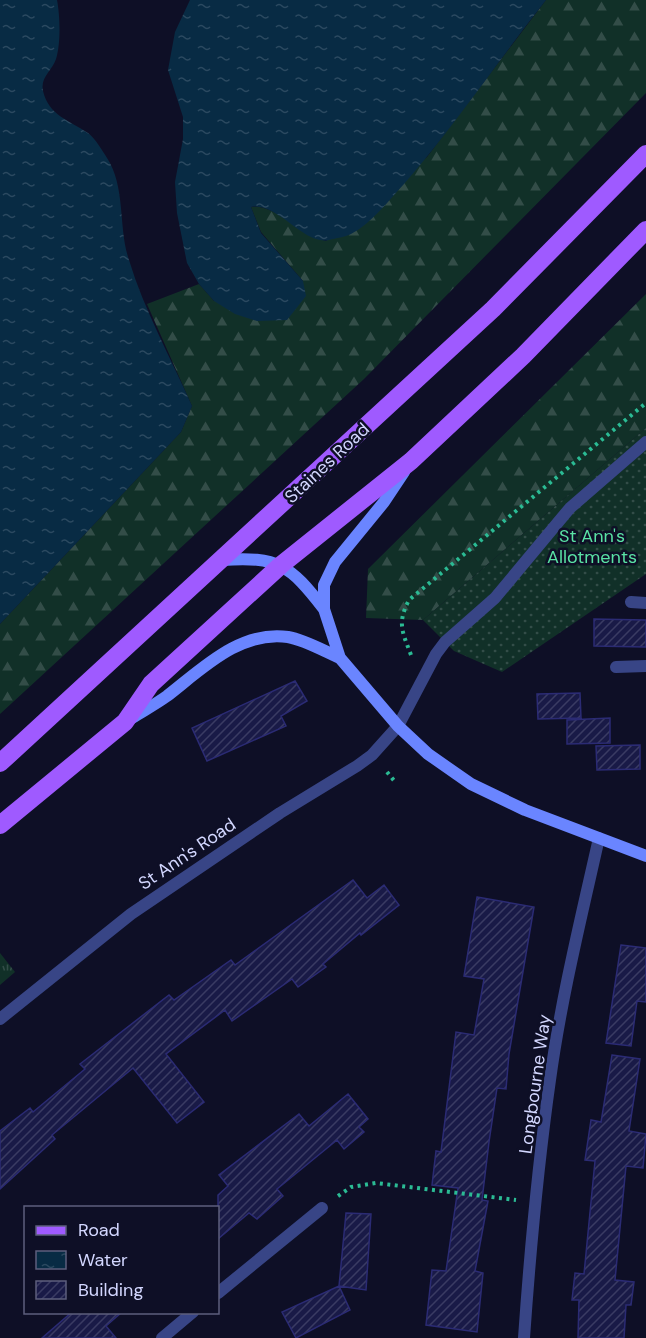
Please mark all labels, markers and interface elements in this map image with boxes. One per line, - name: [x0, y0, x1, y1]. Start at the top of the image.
- street label: Staines Road: [279, 417, 375, 509]
- park label: St Ann's Allotments: [547, 524, 637, 569]
- street label: St Ann's Road: [134, 813, 240, 895]
- street label: Longbourne Way: [513, 1013, 557, 1155]
- legend: [24, 1206, 219, 1314]
- text: Road: [78, 1218, 120, 1242]
- text: Water: [78, 1248, 128, 1272]
- text: Building: [78, 1278, 143, 1302]

